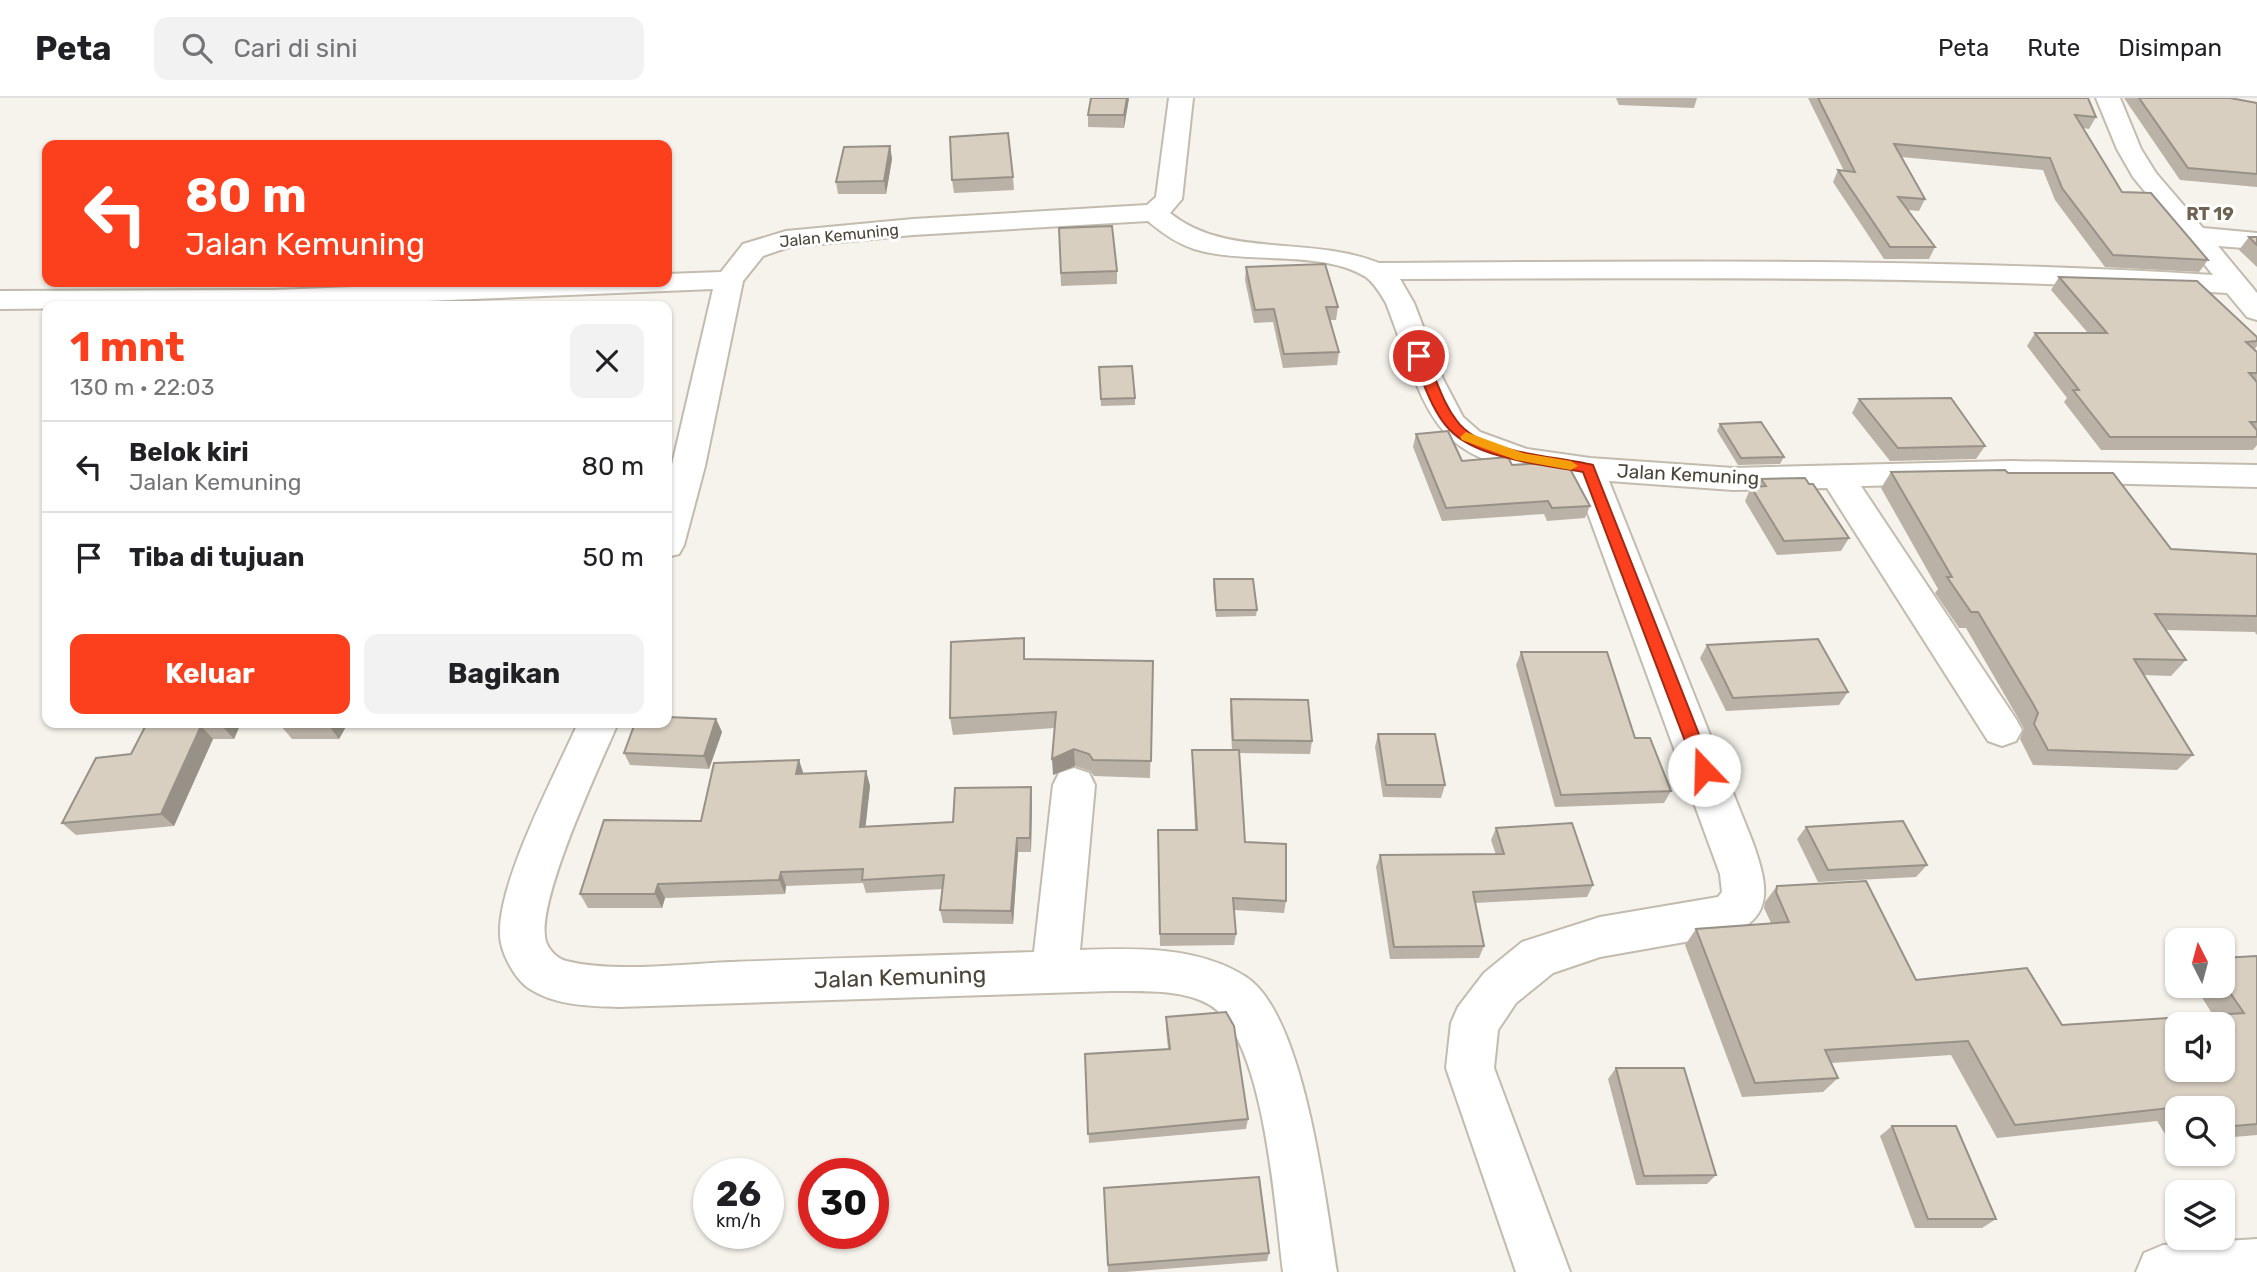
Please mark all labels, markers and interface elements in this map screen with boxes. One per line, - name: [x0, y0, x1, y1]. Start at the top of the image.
- search box: [154, 17, 644, 80]
- text: Peta: [35, 29, 112, 68]
- icon: search: [178, 29, 216, 67]
- text: Cari di sini: [234, 33, 357, 64]
- text: Peta: [1938, 34, 1989, 62]
- text: Rute: [2027, 34, 2080, 62]
- text: Disimpan: [2118, 34, 2222, 62]
- text: 80 m: [185, 166, 307, 224]
- icon: left: [70, 168, 161, 259]
- district label: RT 19: [2186, 203, 2234, 225]
- street label: Jalan Kemuning: [778, 220, 900, 251]
- text: Jalan Kemuning: [185, 225, 425, 263]
- text: 1 mnt: [70, 322, 185, 372]
- button: close: [570, 324, 644, 398]
- pin: [1389, 326, 1449, 386]
- icon: arrive: [1400, 337, 1438, 375]
- text: 130 m · 22:03: [70, 373, 215, 401]
- text: Belok kiri: [129, 437, 249, 468]
- icon: left: [70, 448, 108, 486]
- text: 80 m: [581, 451, 644, 482]
- street label: Jalan Kemuning: [1616, 459, 1760, 490]
- text: Jalan Kemuning: [129, 468, 302, 496]
- icon: arrive: [70, 539, 108, 577]
- text: Tiba di tujuan: [129, 542, 304, 573]
- text: 50 m: [583, 542, 644, 573]
- button: Keluar: [70, 634, 350, 714]
- button: Bagikan: [364, 634, 644, 714]
- position arrow: [1667, 733, 1741, 807]
- north arrow: [2165, 928, 2235, 998]
- map controls: [2165, 928, 2235, 1250]
- street label: Jalan Kemuning: [813, 960, 987, 994]
- button: sound: [2165, 1012, 2235, 1082]
- button: search: [2165, 1096, 2235, 1166]
- speed limit sign: 30: [798, 1158, 889, 1249]
- text: 26: [716, 1173, 761, 1215]
- button: layers: [2165, 1180, 2235, 1250]
- text: km/h: [716, 1210, 761, 1232]

